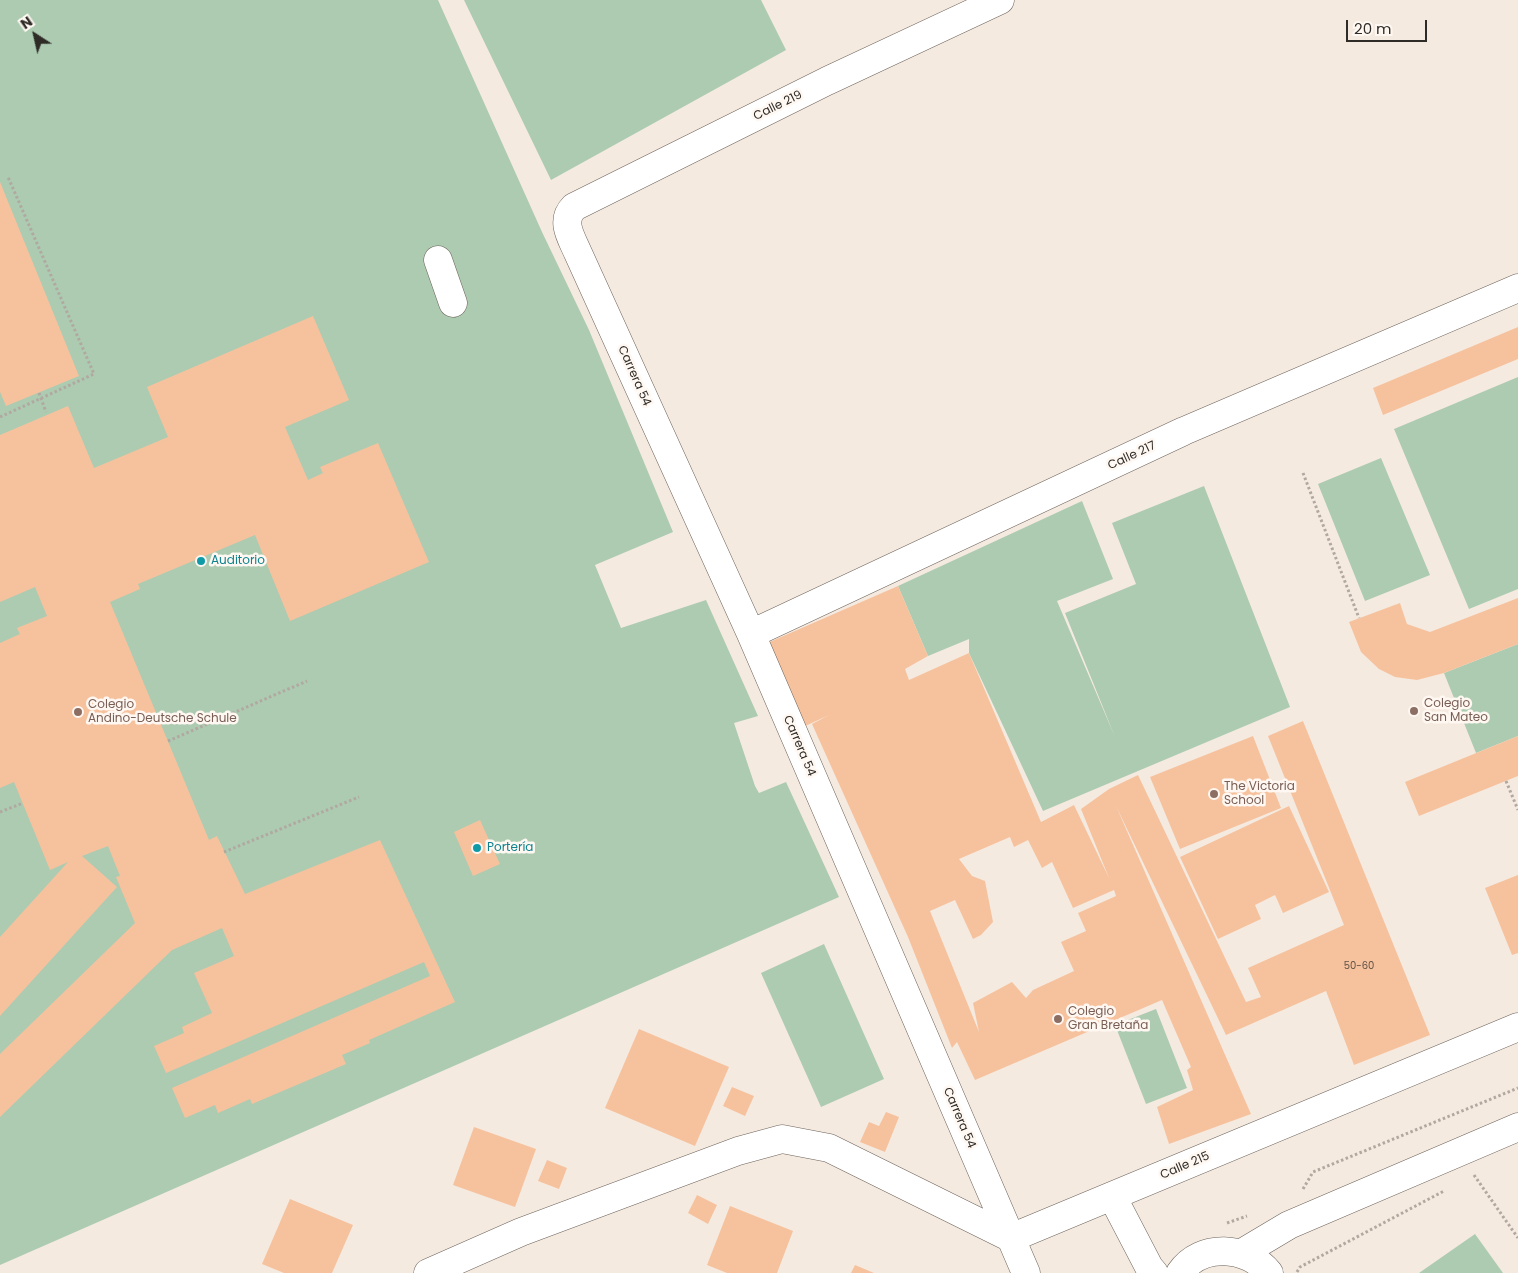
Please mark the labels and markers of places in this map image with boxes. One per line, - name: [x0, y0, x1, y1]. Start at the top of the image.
- place label: Auditorio: [211, 554, 265, 568]
- marker: Auditorio: [195, 555, 207, 567]
- place label: Colegio San Mateo: [1424, 697, 1488, 725]
- place label: Colegio Andino-Deutsche Schule: [88, 698, 237, 726]
- marker: Colegio San Mateo: [1408, 705, 1420, 717]
- marker: Colegio Andino-Deutsche Schule: [72, 706, 84, 718]
- place label: The Victoria School: [1224, 780, 1295, 808]
- marker: The Victoria School: [1208, 788, 1220, 800]
- place label: Portería: [487, 841, 533, 855]
- marker: Portería: [471, 842, 483, 854]
- place label: Colegio Gran Bretaña: [1068, 1005, 1148, 1033]
- marker: Colegio Gran Bretaña: [1052, 1013, 1064, 1025]

